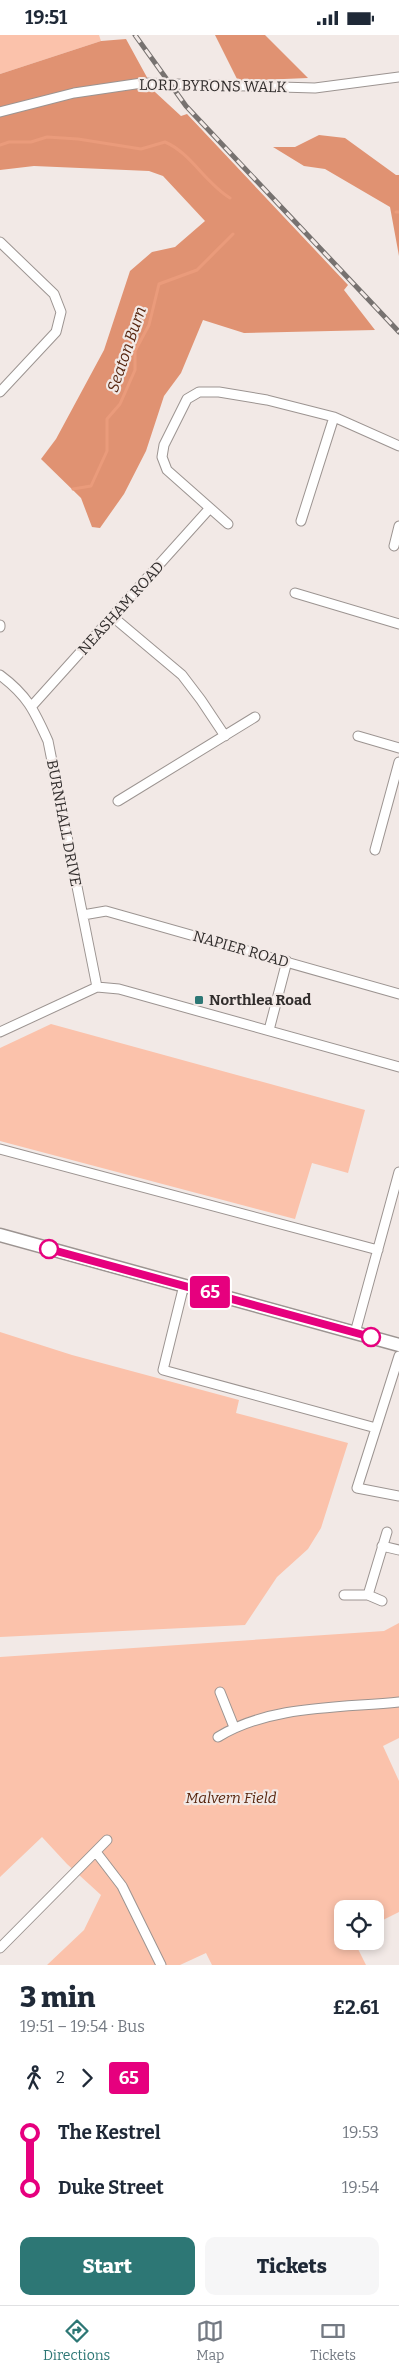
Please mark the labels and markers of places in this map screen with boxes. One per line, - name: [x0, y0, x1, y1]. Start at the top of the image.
- place label: Northlea Road: [209, 991, 311, 1009]
- marker: Northlea Road: [193, 994, 205, 1006]
- unlabelled marker: [39, 1239, 59, 1259]
- unlabelled marker: [361, 1327, 381, 1347]

